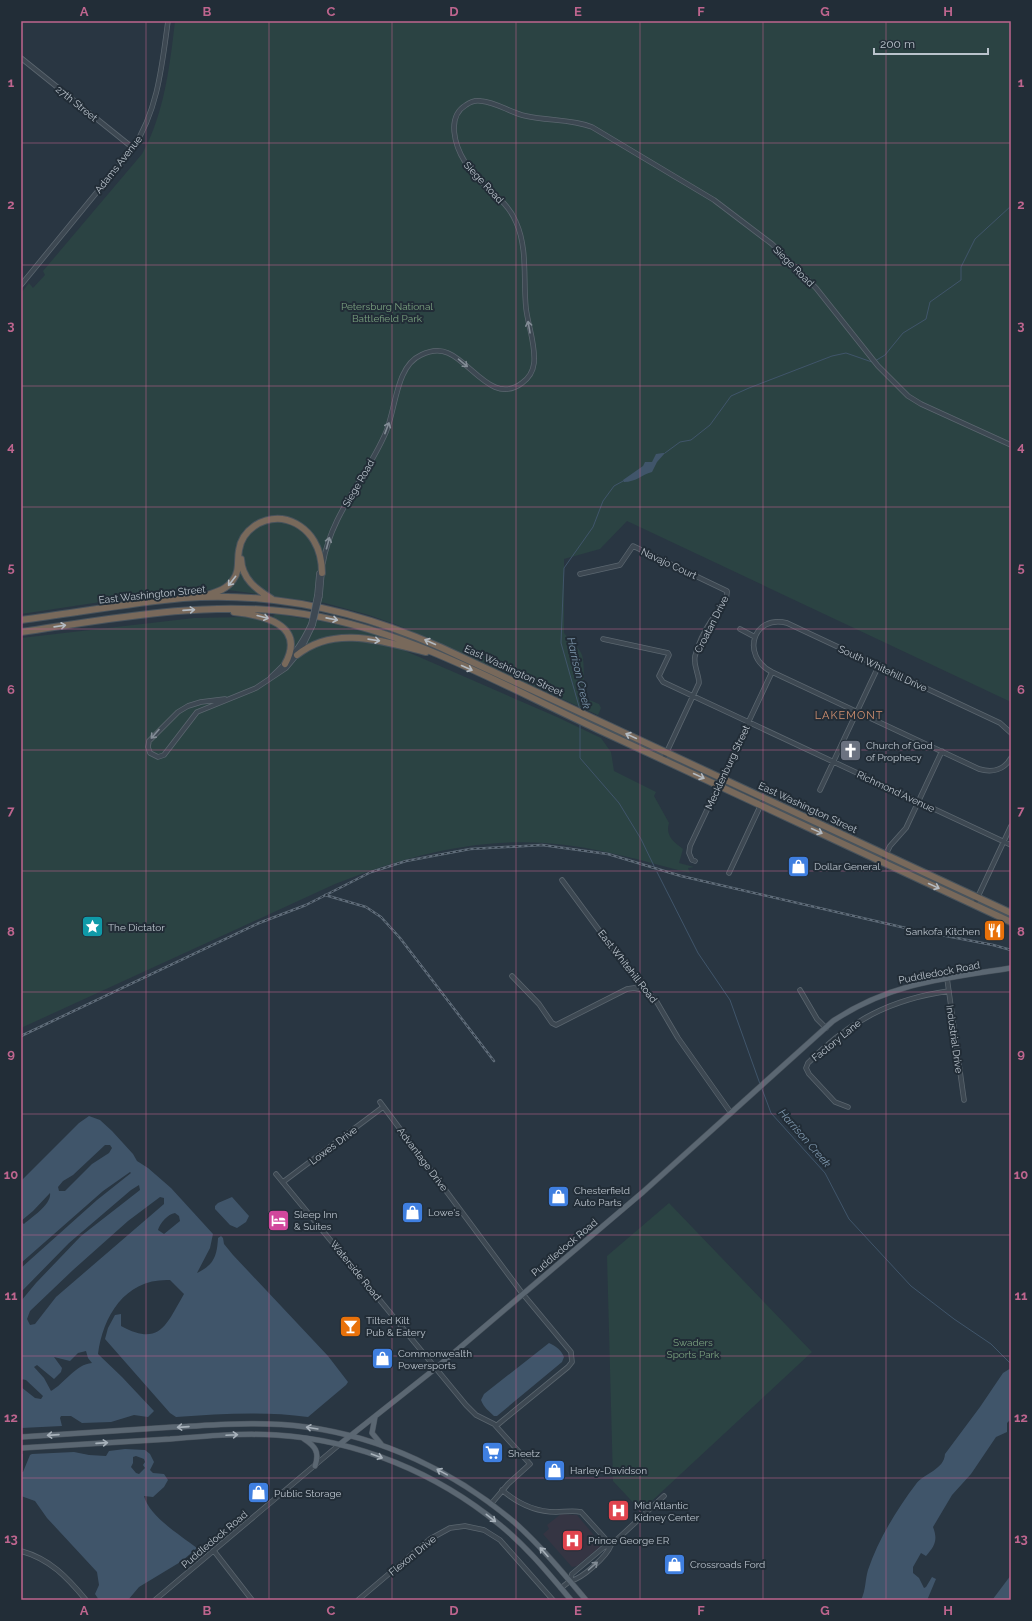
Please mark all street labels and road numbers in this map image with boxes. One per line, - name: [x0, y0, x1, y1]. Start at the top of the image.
- street label: 27th Street: [54, 83, 100, 124]
- street label: Adams Avenue: [93, 133, 144, 195]
- street label: Siege Road: [462, 159, 506, 205]
- street label: Siege Road: [771, 244, 816, 289]
- street label: Siege Road: [340, 458, 376, 509]
- street label: Navajo Court: [639, 546, 699, 581]
- street label: East Washington Street: [98, 583, 207, 606]
- street label: Croatan Drive: [692, 594, 731, 655]
- street label: East Washington Street: [463, 643, 565, 698]
- street label: South Whitehill Drive: [837, 643, 929, 694]
- street label: Mecklenburg Street: [703, 723, 752, 811]
- street label: Richmond Avenue: [855, 769, 937, 814]
- street label: East Washington Street: [757, 780, 859, 835]
- street label: East Whitehill Road: [596, 928, 659, 1005]
- street label: Puddledock Road: [897, 959, 981, 986]
- street label: Industrial Drive: [944, 1004, 965, 1074]
- street label: Factory Lane: [810, 1017, 863, 1063]
- street label: Lowes Drive: [307, 1124, 359, 1167]
- street label: Advantage Drive: [395, 1125, 450, 1193]
- street label: Puddledock Road: [529, 1217, 600, 1278]
- street label: Waterside Road: [328, 1238, 383, 1302]
- street label: Puddledock Road: [179, 1509, 250, 1570]
- street label: Flexon Drive: [387, 1533, 438, 1578]

